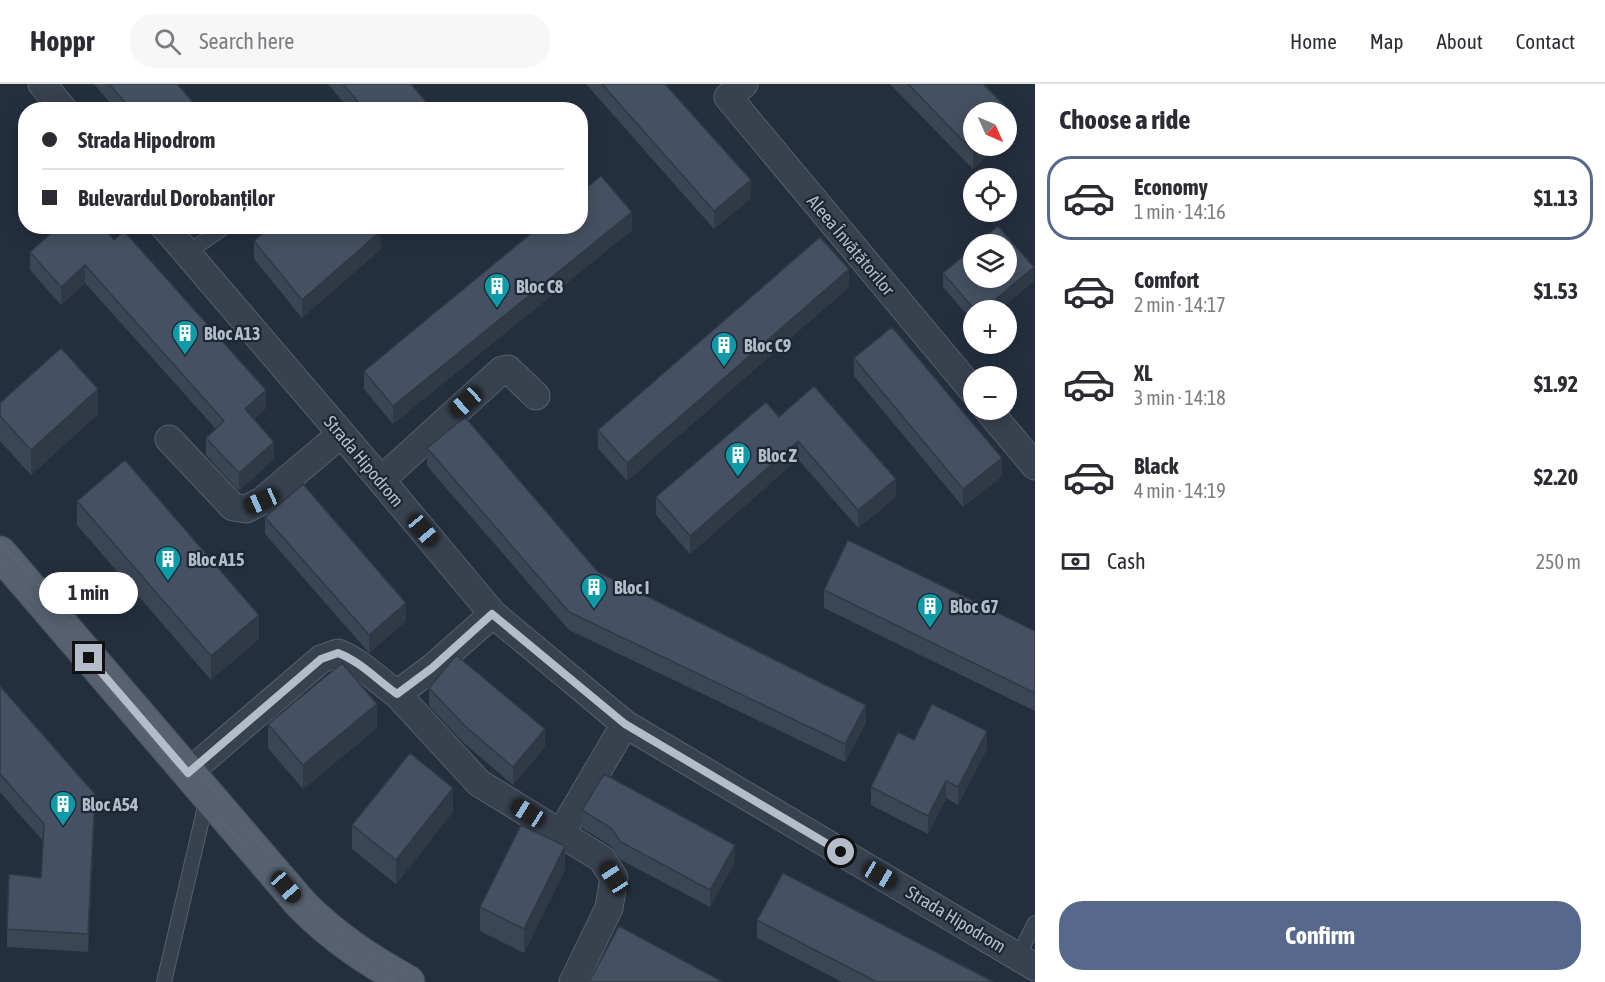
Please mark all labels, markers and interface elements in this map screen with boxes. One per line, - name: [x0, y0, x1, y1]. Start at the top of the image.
- search box: [130, 14, 550, 68]
- text: Hoppr: [30, 25, 94, 57]
- icon: search: [151, 25, 184, 58]
- text: Search here: [199, 28, 294, 54]
- text: Home: [1290, 29, 1337, 53]
- text: Map: [1370, 29, 1404, 53]
- text: About: [1437, 29, 1483, 53]
- text: Contact: [1516, 29, 1575, 53]
- north arrow: [963, 102, 1017, 156]
- map controls: [963, 102, 1017, 420]
- text: Choose a ride: [1059, 104, 1191, 135]
- text: Strada Hipodrom: [78, 127, 215, 153]
- button: locate: [963, 168, 1017, 222]
- icon: car: [1062, 171, 1116, 225]
- text: Economy: [1134, 174, 1208, 200]
- text: Bulevardul Dorobanților: [78, 185, 275, 211]
- text: $1.13: [1534, 185, 1578, 211]
- street label: Aleea Învățătorilor: [803, 191, 899, 300]
- text: 1 min · 14:16: [1134, 200, 1226, 223]
- button: layers: [963, 234, 1017, 288]
- icon: car: [1062, 264, 1116, 318]
- text: Comfort: [1134, 267, 1199, 293]
- building icon: Bloc C8: [482, 271, 512, 309]
- place label: Bloc C8: [516, 276, 564, 297]
- text: $1.53: [1534, 278, 1578, 304]
- text: 2 min · 14:17: [1134, 293, 1226, 316]
- button: +: [963, 300, 1017, 354]
- building icon: Bloc A13: [170, 318, 200, 356]
- place label: Bloc A13: [204, 323, 260, 344]
- building icon: Bloc C9: [709, 330, 739, 368]
- place label: Bloc C9: [744, 335, 791, 356]
- icon: car: [1062, 357, 1116, 411]
- text: XL: [1134, 360, 1152, 386]
- button: −: [963, 366, 1017, 420]
- text: $1.92: [1534, 371, 1578, 397]
- car: [447, 383, 485, 421]
- text: 3 min · 14:18: [1134, 386, 1226, 409]
- street label: Strada Hipodrom: [320, 411, 408, 511]
- building icon: Bloc Z: [723, 440, 753, 478]
- place label: Bloc Z: [758, 445, 798, 466]
- icon: car: [1062, 450, 1116, 504]
- text: Black: [1134, 453, 1178, 479]
- text: $2.20: [1534, 464, 1578, 490]
- text: 4 min · 14:19: [1134, 479, 1226, 502]
- car: [242, 485, 282, 517]
- car: [405, 510, 441, 550]
- building icon: Bloc A15: [153, 544, 183, 582]
- icon: cash: [1059, 545, 1092, 578]
- text: Cash: [1107, 548, 1146, 574]
- place label: Bloc A15: [188, 549, 244, 570]
- text: 250 m: [1536, 550, 1581, 573]
- callout: 1 min: [40, 571, 138, 613]
- building icon: Bloc I: [579, 572, 609, 610]
- place label: Bloc I: [614, 577, 649, 598]
- text: 1 min: [68, 581, 109, 604]
- building icon: Bloc G7: [915, 591, 945, 629]
- place label: Bloc G7: [950, 596, 999, 617]
- route end: [75, 644, 102, 671]
- building icon: Bloc A54: [48, 789, 78, 827]
- place label: Bloc A54: [82, 794, 138, 815]
- car: [508, 796, 548, 830]
- route start: [827, 838, 854, 865]
- car: [597, 858, 631, 898]
- car: [860, 858, 900, 892]
- car: [267, 868, 305, 906]
- street label: Strada Hipodrom: [902, 881, 1010, 957]
- button: Confirm: [1059, 901, 1581, 970]

